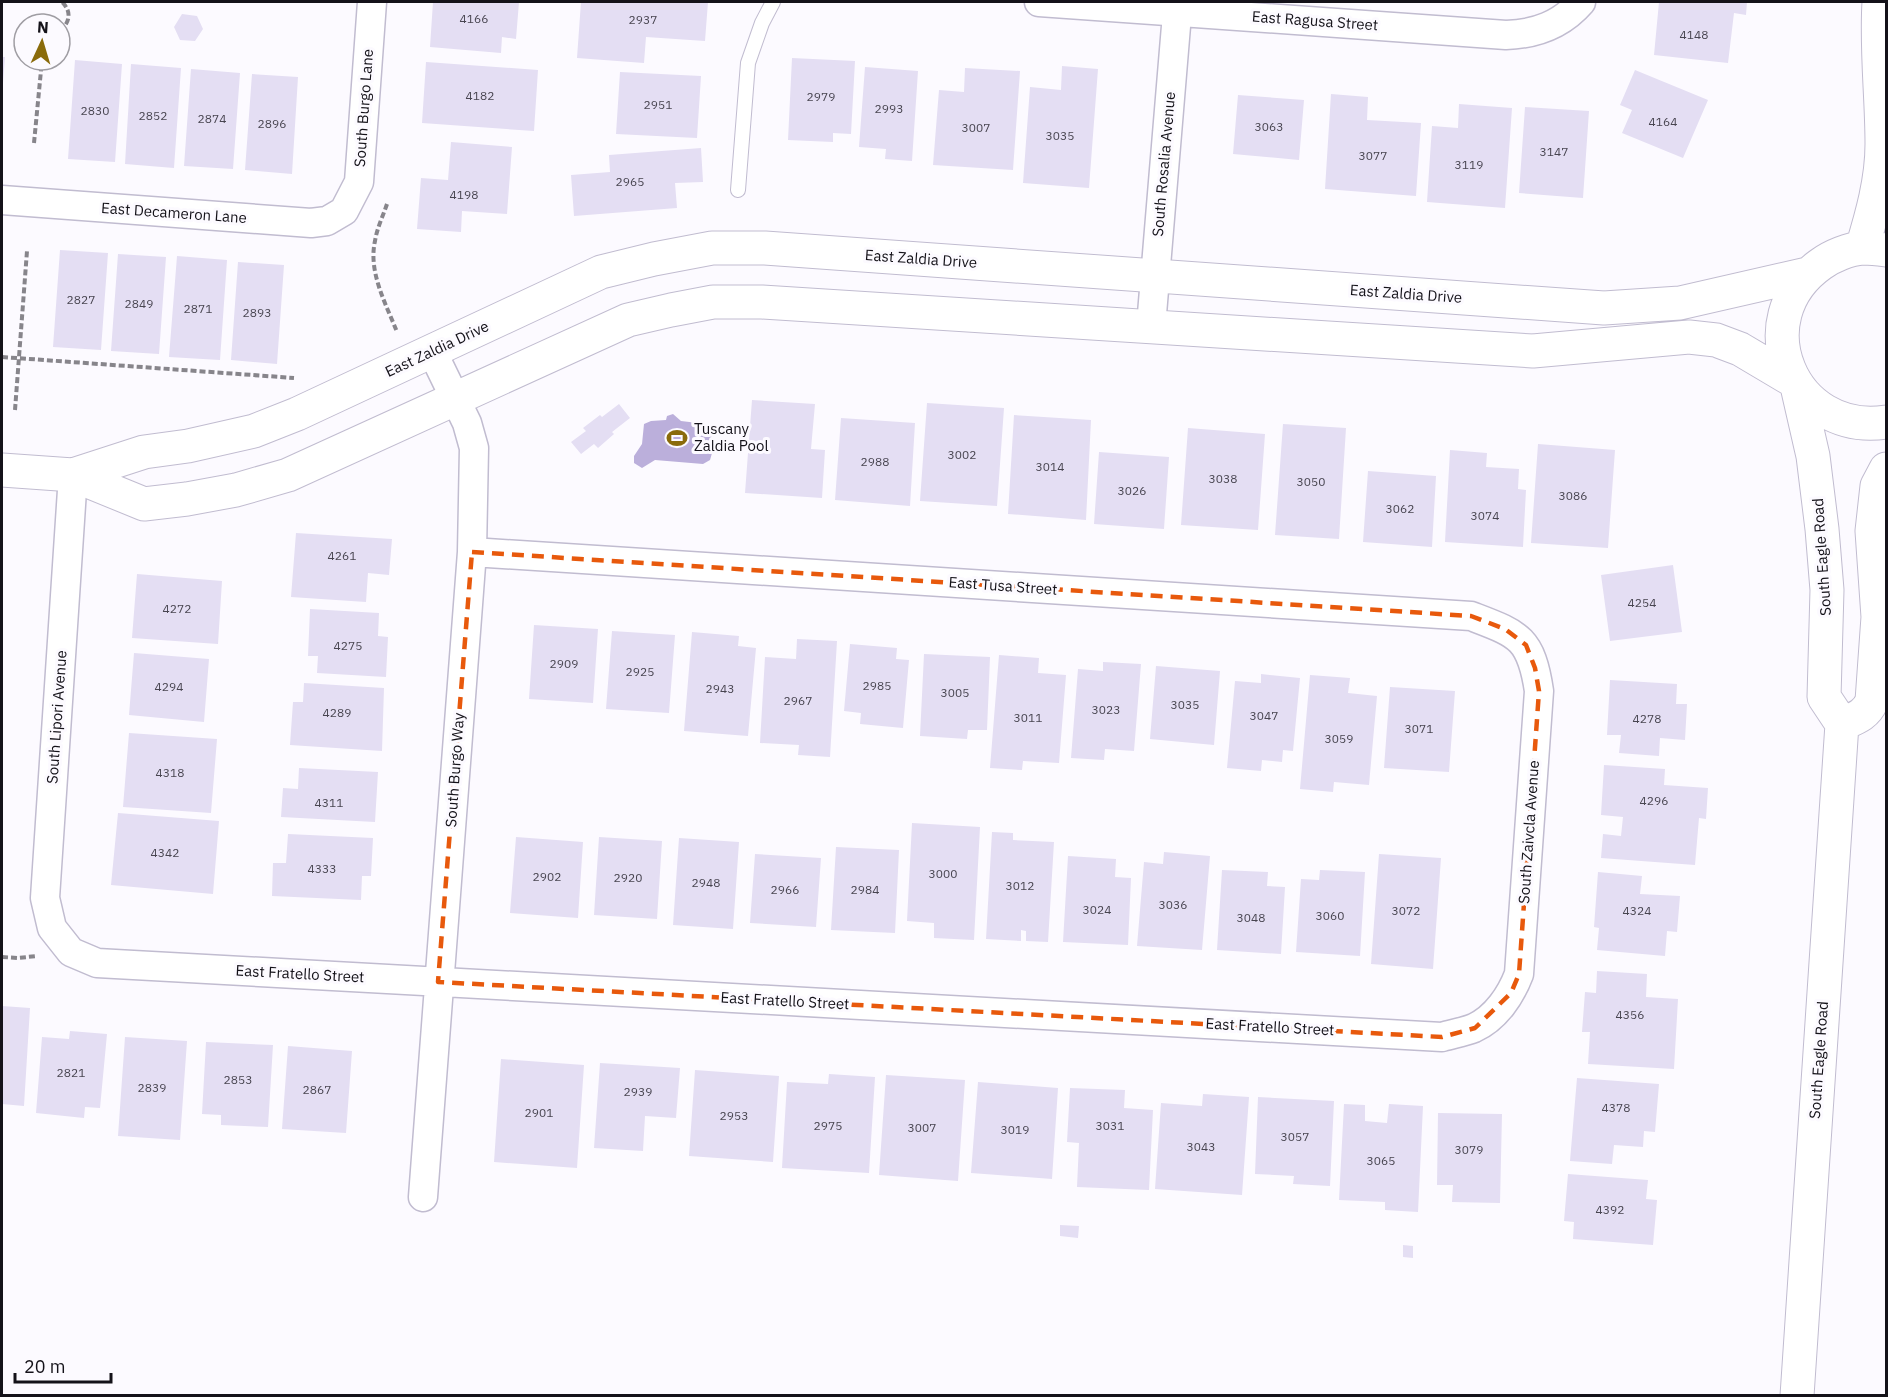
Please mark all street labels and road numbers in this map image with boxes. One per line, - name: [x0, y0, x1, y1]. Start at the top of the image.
- street label: East Ragusa Street: [1251, 7, 1379, 34]
- street label: South Burgo Lane: [350, 48, 377, 168]
- street label: South Rosalia Avenue: [1148, 91, 1179, 237]
- street label: East Decameron Lane: [100, 198, 248, 227]
- street label: East Zaldia Drive: [864, 245, 978, 272]
- street label: East Zaldia Drive: [1349, 280, 1463, 307]
- street label: East Zaldia Drive: [382, 316, 492, 381]
- street label: South Eagle Road: [1808, 498, 1835, 617]
- street label: East Tusa Street: [948, 572, 1058, 599]
- street label: South Lipori Avenue: [42, 649, 71, 785]
- street label: South Burgo Way: [441, 712, 468, 828]
- street label: South Zaivcla Avenue: [1514, 760, 1543, 904]
- street label: East Fratello Street: [235, 961, 365, 986]
- street label: East Fratello Street: [720, 988, 850, 1013]
- street label: South Eagle Road: [1805, 1000, 1832, 1119]
- street label: East Fratello Street: [1205, 1014, 1335, 1039]

